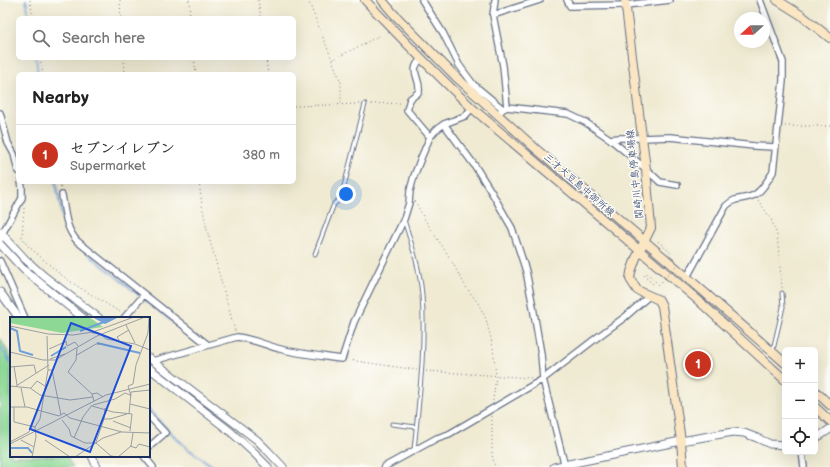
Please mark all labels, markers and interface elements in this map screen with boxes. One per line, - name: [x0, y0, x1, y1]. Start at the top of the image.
- north arrow: [734, 12, 770, 48]
- search box: [16, 16, 296, 60]
- icon: search: [30, 27, 52, 49]
- text: Search here: [62, 29, 145, 48]
- text: Nearby: [32, 88, 89, 108]
- street label: 関崎川中島停車場線: [624, 129, 646, 219]
- text: セブンイレブン: [70, 139, 175, 158]
- text: 1: [42, 147, 48, 163]
- text: 380 m: [243, 147, 280, 163]
- street label: 三才大豆島中御所線: [541, 151, 617, 219]
- text: Supermarket: [70, 158, 146, 174]
- your location: [336, 184, 356, 204]
- inset map: [10, 317, 150, 457]
- map controls: [782, 347, 818, 455]
- button: +: [782, 347, 818, 383]
- pin: 1: [685, 349, 711, 379]
- button: −: [782, 383, 818, 419]
- button: locate: [782, 419, 818, 455]

